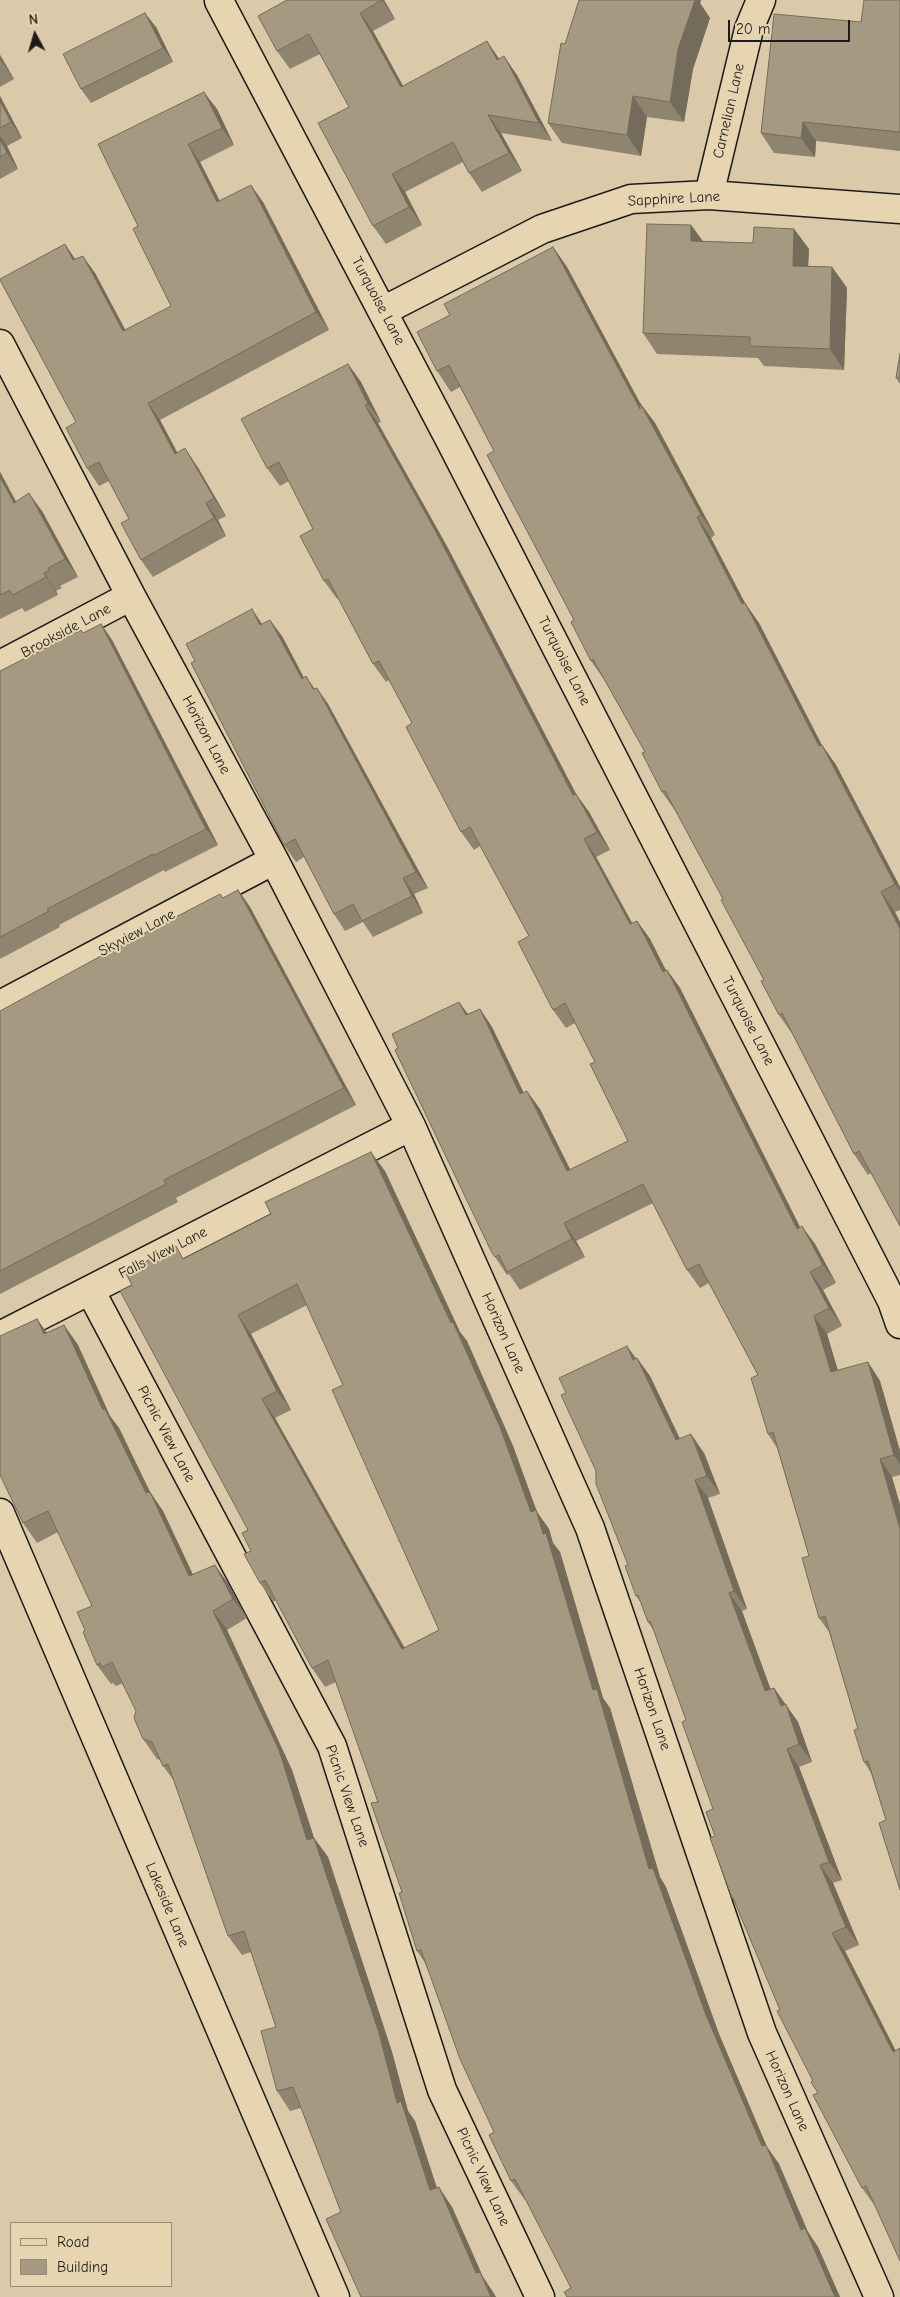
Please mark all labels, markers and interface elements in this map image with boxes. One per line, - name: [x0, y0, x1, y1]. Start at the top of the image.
- north arrow: [10, 10, 60, 60]
- scale bar: [730, 10, 852, 42]
- text: N: [28, 11, 39, 29]
- text: 20 m: [736, 20, 770, 38]
- street label: Carnelian Lane: [709, 62, 749, 160]
- street label: Sapphire Lane: [627, 188, 721, 210]
- street label: Turquoise Lane: [347, 254, 409, 348]
- street label: Brookside Lane: [18, 600, 114, 662]
- street label: Turquoise Lane: [534, 613, 594, 709]
- street label: Horizon Lane: [178, 693, 234, 777]
- street label: Skyview Lane: [96, 905, 178, 961]
- street label: Turquoise Lane: [718, 973, 778, 1069]
- street label: Falls View Lane: [116, 1223, 210, 1283]
- street label: Horizon Lane: [477, 1290, 529, 1376]
- street label: Picnic View Lane: [133, 1383, 199, 1485]
- street label: Horizon Lane: [629, 1665, 675, 1753]
- street label: Picnic View Lane: [321, 1743, 373, 1849]
- street label: Lakeside Lane: [141, 1860, 193, 1950]
- street label: Horizon Lane: [761, 2048, 813, 2134]
- street label: Picnic View Lane: [452, 2125, 514, 2229]
- legend: [10, 2222, 172, 2287]
- text: Road: [57, 2233, 89, 2251]
- text: Building: [57, 2258, 108, 2276]

